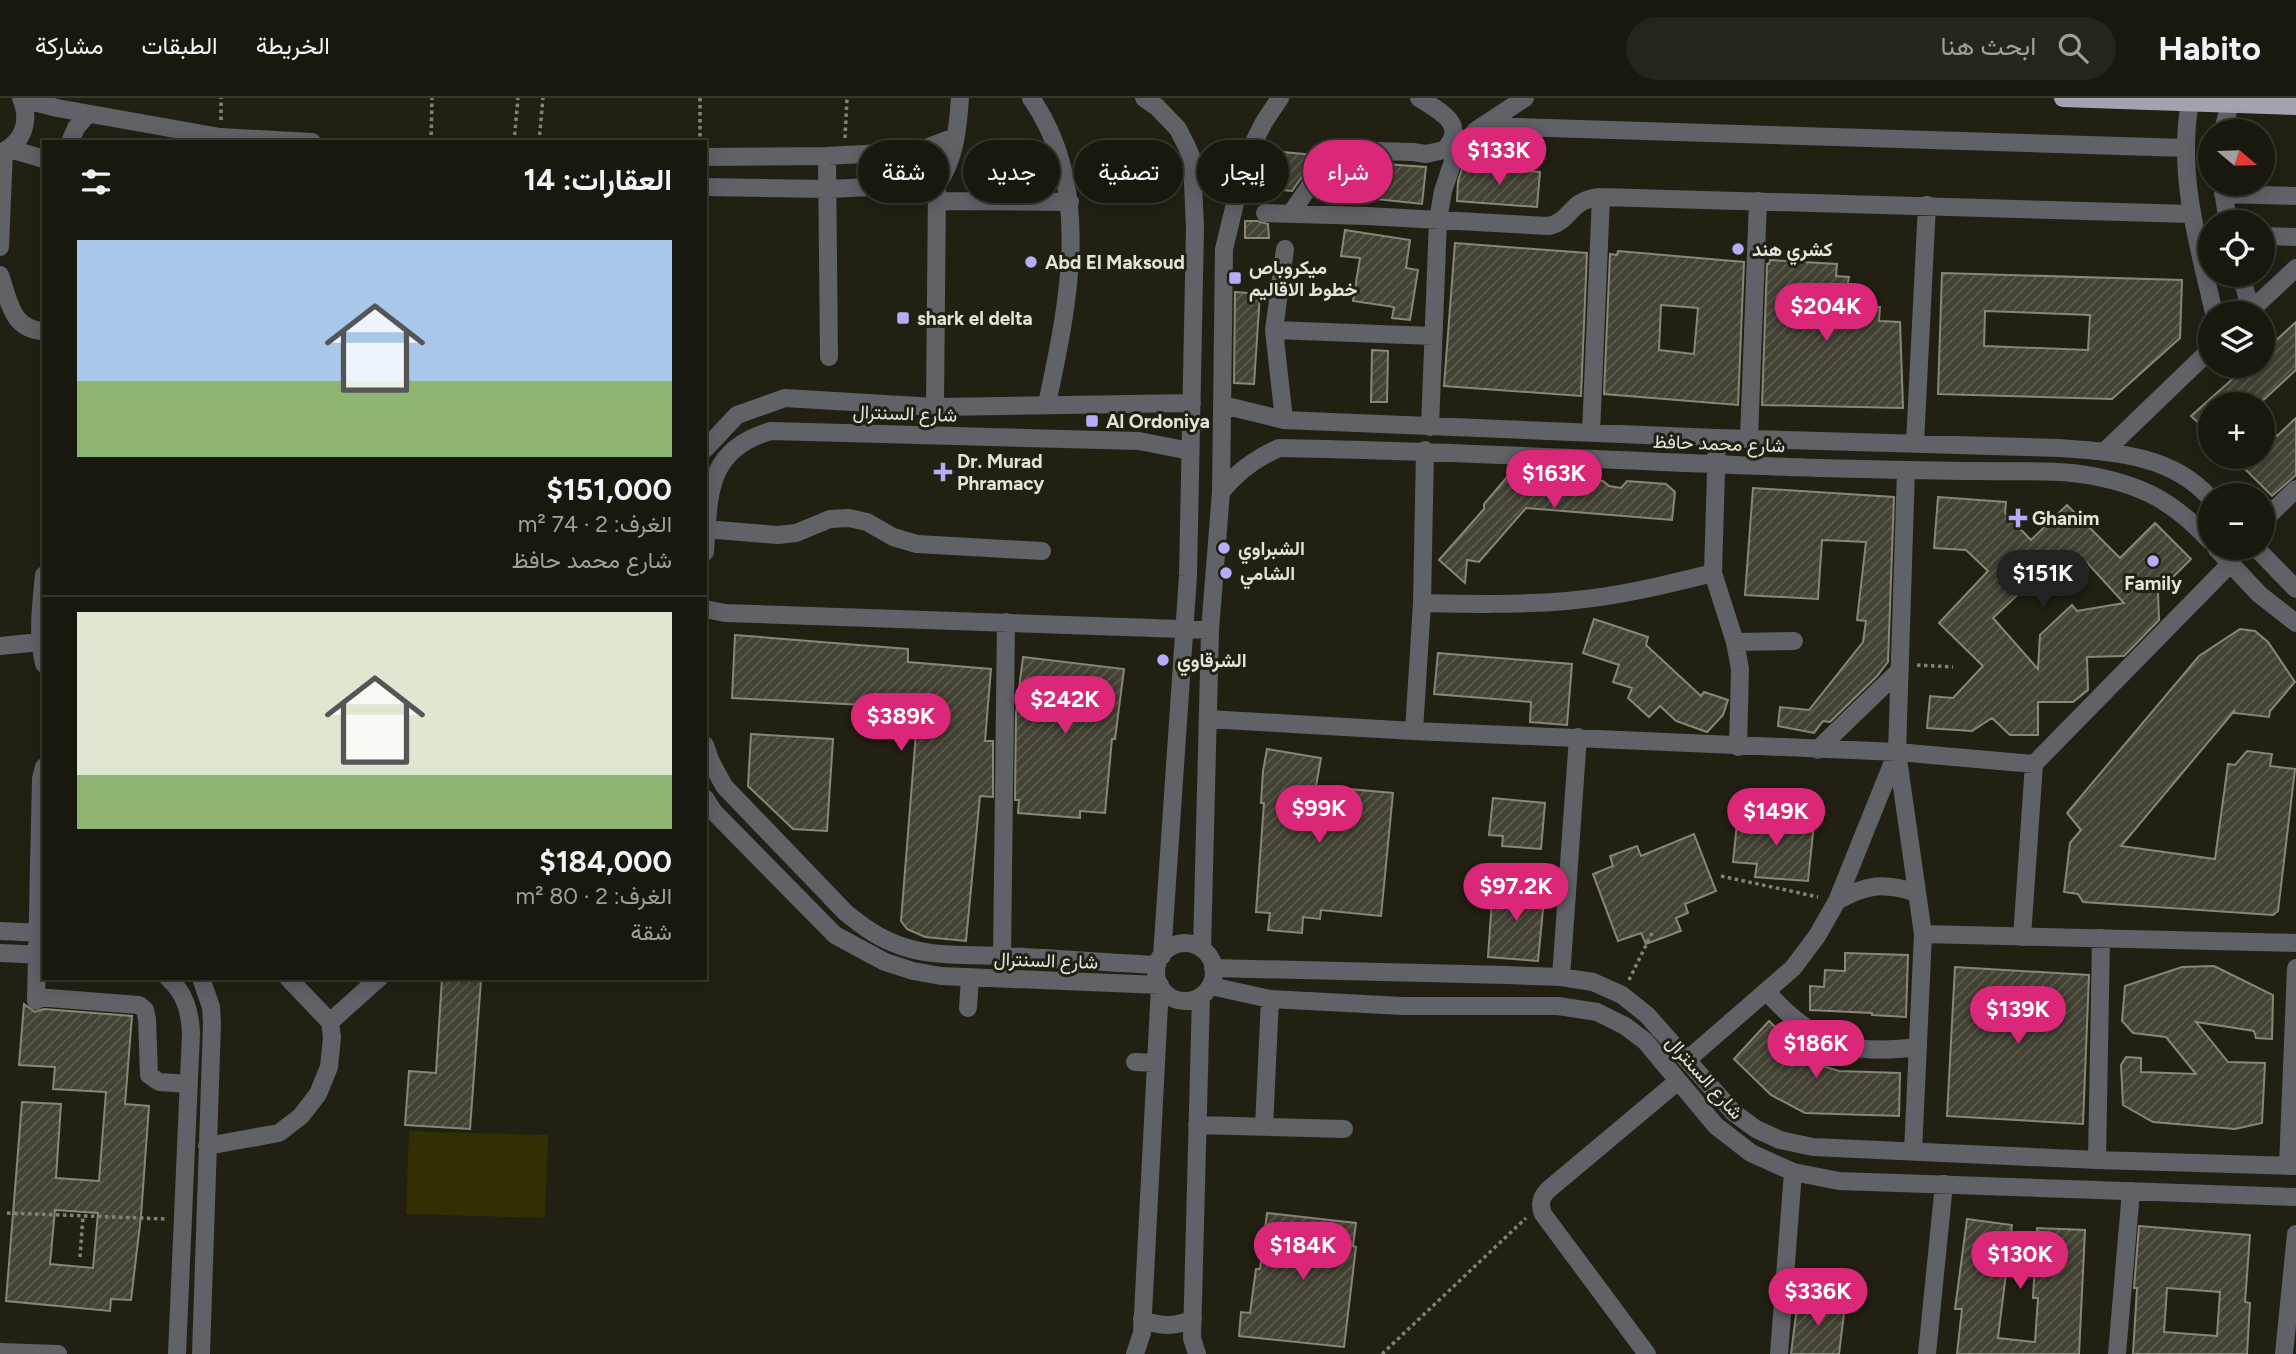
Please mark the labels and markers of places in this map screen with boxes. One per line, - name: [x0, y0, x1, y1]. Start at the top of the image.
- pin: $133K: [1450, 127, 1548, 187]
- place label: كشري هند: [1752, 238, 1833, 266]
- marker: كشري هند: [1730, 241, 1746, 257]
- place label: Abd El Maksoud: [1045, 251, 1185, 274]
- marker: Abd El Maksoud: [1023, 254, 1039, 270]
- place label: ميكروباص خطوط الاقاليم: [1249, 256, 1357, 302]
- marker: ميكروباص خطوط الاقاليم: [1227, 270, 1243, 286]
- pin: $204K: [1777, 284, 1875, 343]
- place label: shark el delta: [917, 307, 1033, 330]
- marker: shark el delta: [895, 310, 911, 326]
- place label: Al Ordoniya: [1106, 410, 1210, 433]
- marker: Al Ordoniya: [1084, 413, 1100, 429]
- place label: Dr. Murad Phramacy: [957, 450, 1044, 495]
- pin: $163K: [1505, 450, 1603, 510]
- marker: Dr. Murad Phramacy: [935, 464, 951, 480]
- place label: Ghanim: [2032, 507, 2099, 530]
- marker: Ghanim: [2010, 510, 2026, 526]
- place label: الشبراوي: [1238, 537, 1305, 565]
- marker: الشبراوي: [1216, 540, 1232, 556]
- pin: $151K: [1994, 550, 2092, 610]
- marker: Family: [2145, 553, 2161, 569]
- place label: الشامي: [1240, 562, 1295, 590]
- marker: الشامي: [1218, 565, 1234, 581]
- place label: Family: [2124, 572, 2182, 595]
- place label: الشرقاوي: [1177, 649, 1247, 677]
- marker: الشرقاوي: [1155, 652, 1171, 668]
- pin: $242K: [1016, 676, 1114, 736]
- pin: $389K: [852, 694, 950, 753]
- pin: $99K: [1278, 786, 1360, 845]
- pin: $149K: [1727, 788, 1825, 848]
- pin: $97.2K: [1459, 864, 1573, 923]
- pin: $139K: [1969, 986, 2067, 1046]
- pin: $186K: [1767, 1020, 1865, 1080]
- pin: $184K: [1254, 1222, 1352, 1282]
- pin: $130K: [1971, 1232, 2069, 1291]
- pin: $336K: [1769, 1268, 1867, 1328]

